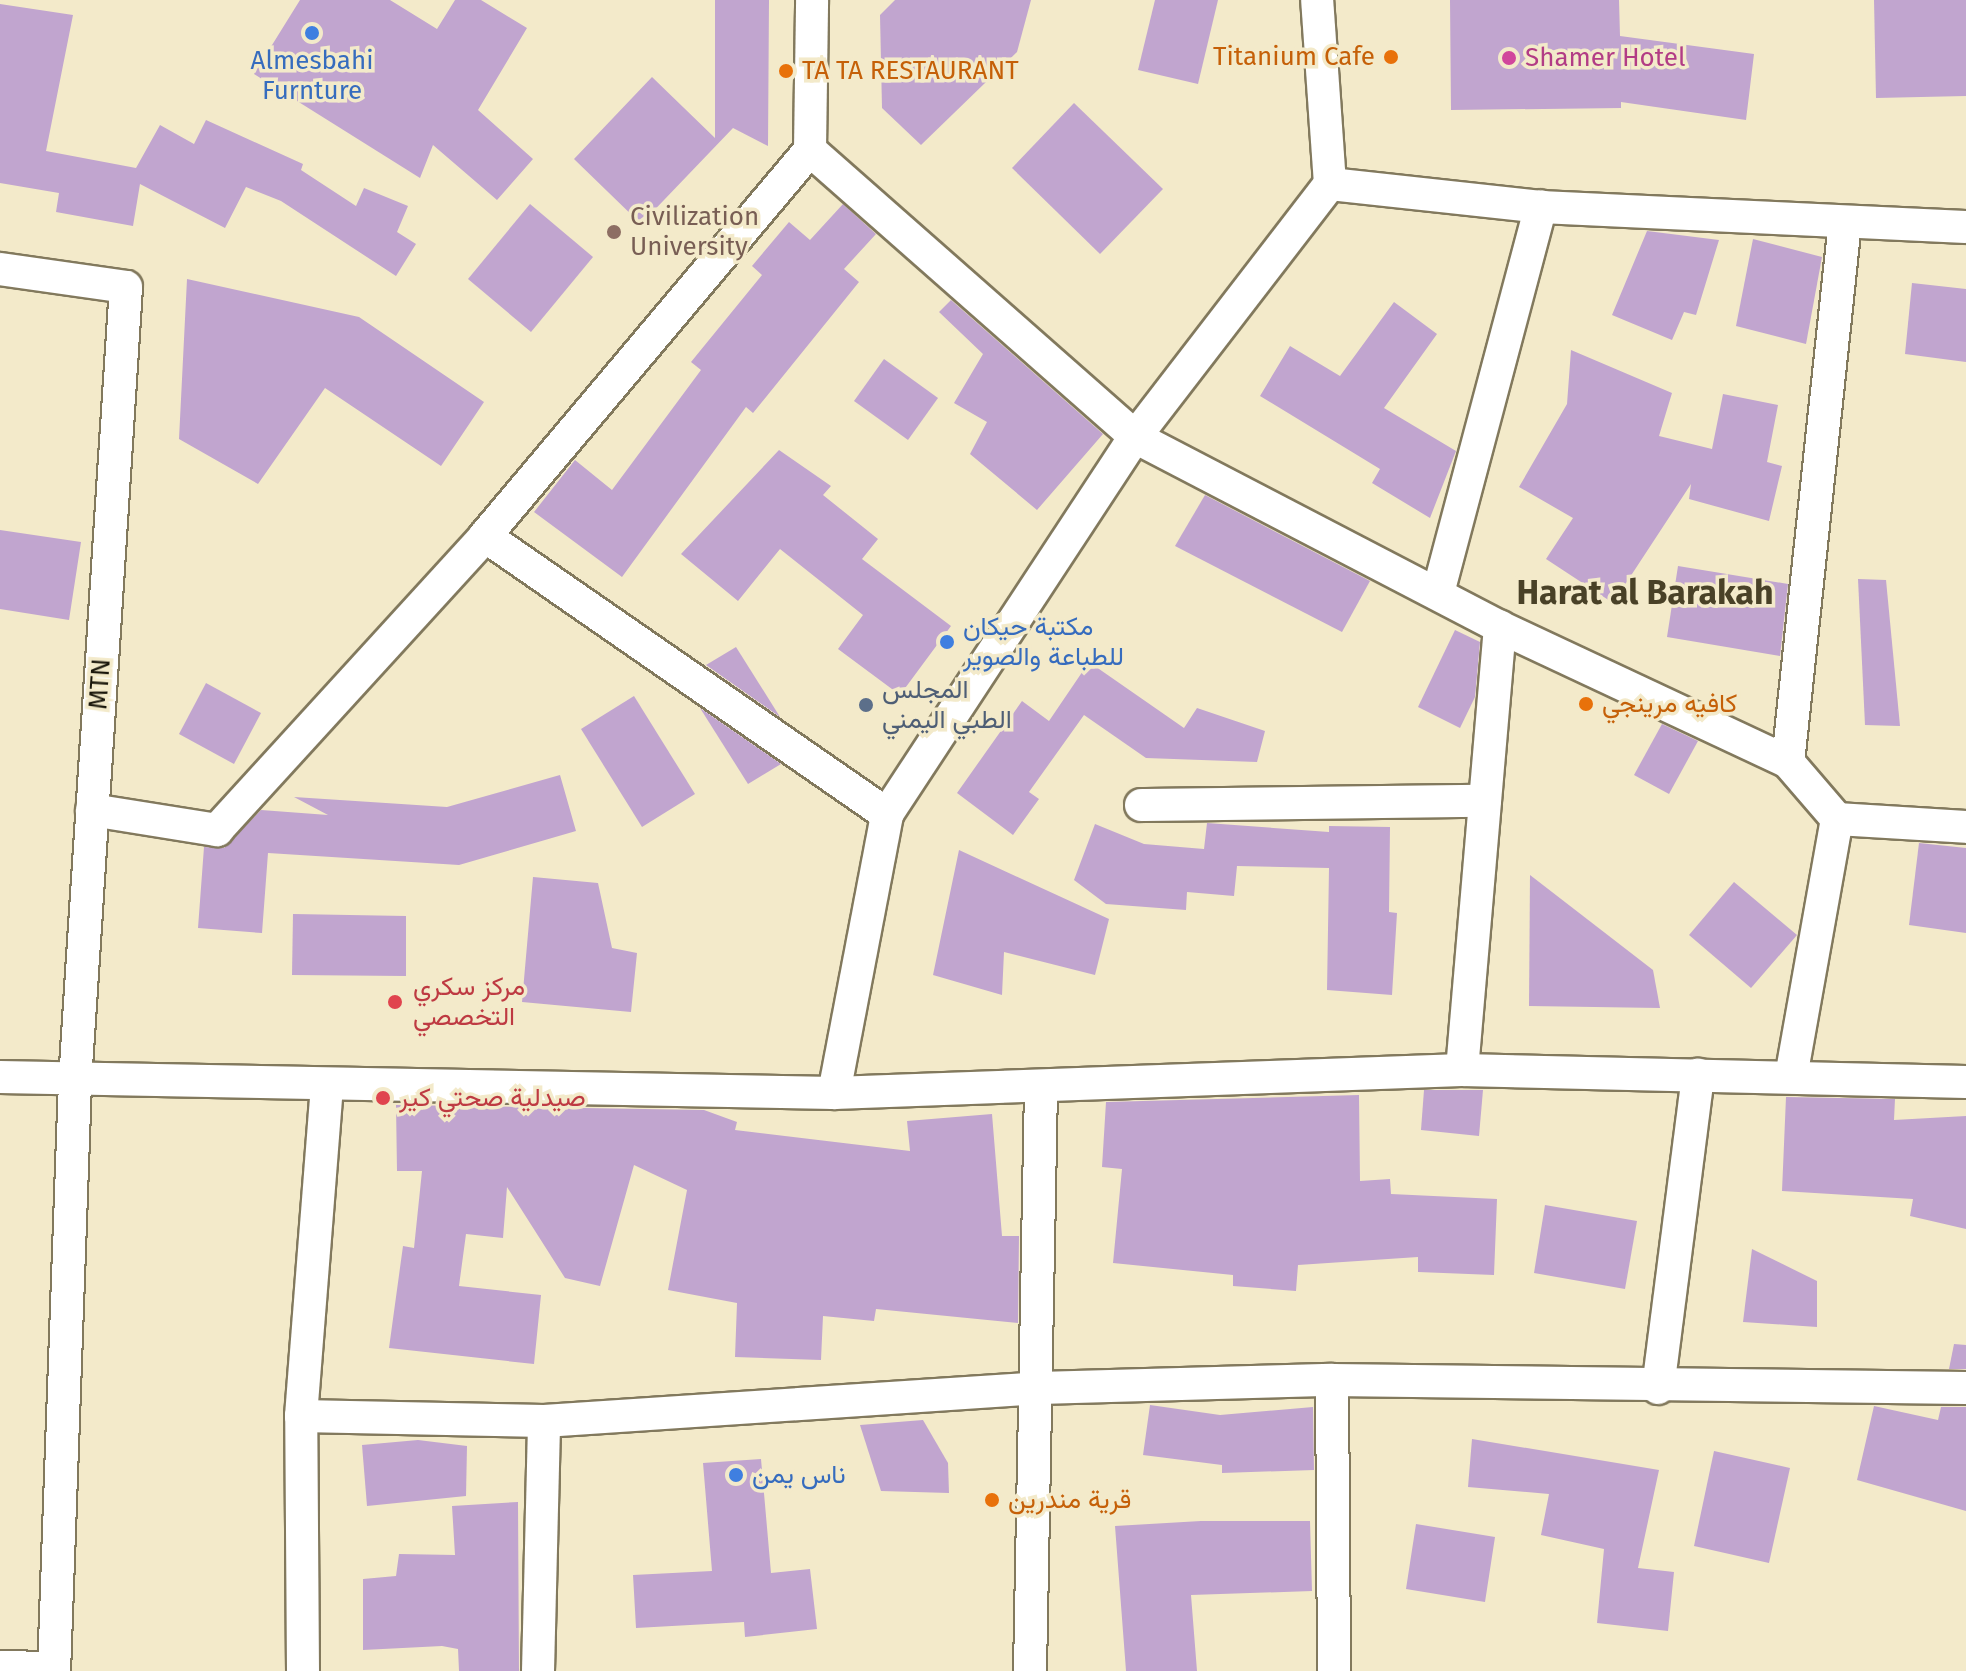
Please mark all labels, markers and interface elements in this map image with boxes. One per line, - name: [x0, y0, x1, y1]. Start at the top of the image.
- marker: Almesbahi Furnture: [303, 24, 321, 42]
- place label: Titanium Cafe: [1213, 41, 1375, 73]
- place label: Shamer Hotel: [1525, 42, 1686, 74]
- place label: Almesbahi Furnture: [250, 45, 374, 106]
- marker: Titanium Cafe: [1382, 48, 1400, 66]
- marker: Shamer Hotel: [1500, 49, 1518, 67]
- place label: TA TA RESTAURANT: [802, 55, 1019, 87]
- marker: TA TA RESTAURANT: [777, 62, 795, 80]
- place label: Civilization University: [630, 201, 759, 262]
- marker: Civilization University: [605, 223, 623, 241]
- district label: Harat al Barakah: [1516, 573, 1774, 613]
- place label: مكتبة حيكان للطباعة والصوير: [963, 611, 1124, 672]
- marker: مكتبة حيكان للطباعة والصوير: [938, 633, 956, 651]
- street label: MTN: [83, 657, 117, 711]
- place label: المجلس الطبي اليمني: [882, 674, 1012, 736]
- place label: كافيه مرينجي: [1602, 688, 1737, 720]
- marker: كافيه مرينجي: [1577, 695, 1595, 713]
- marker: المجلس الطبي اليمني: [857, 696, 875, 714]
- place label: مركز سكري التخصصي: [413, 971, 525, 1032]
- marker: مركز سكري التخصصي: [384, 991, 406, 1013]
- place label: صيدلية صحتي كير: [399, 1082, 586, 1114]
- marker: صيدلية صحتي كير: [374, 1089, 392, 1107]
- place label: ناس يمن: [752, 1459, 846, 1491]
- marker: ناس يمن: [727, 1466, 745, 1484]
- place label: قرية مندرين: [1008, 1484, 1131, 1516]
- marker: قرية مندرين: [983, 1491, 1001, 1509]

